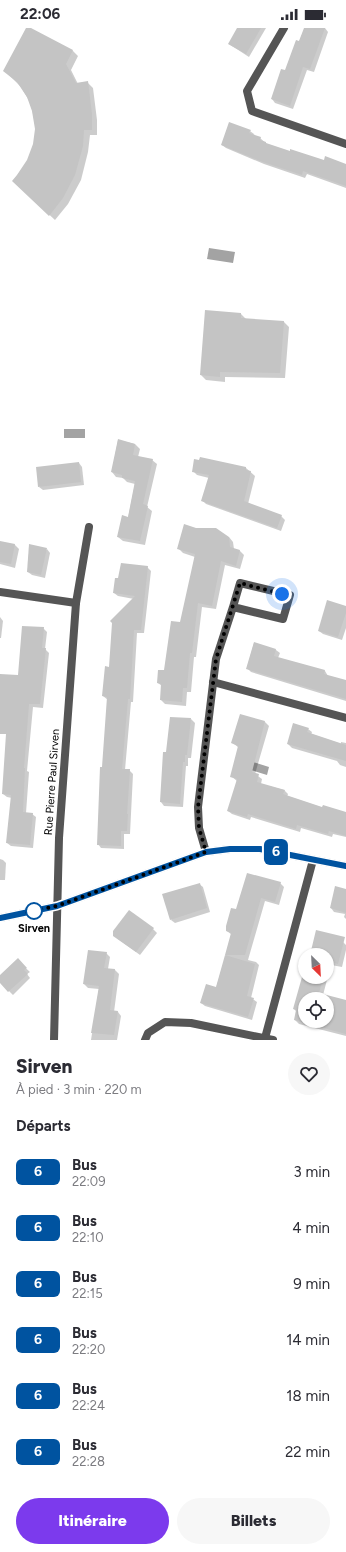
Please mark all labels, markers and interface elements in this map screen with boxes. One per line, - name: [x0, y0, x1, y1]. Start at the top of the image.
- text: 22:06: [20, 5, 60, 23]
- your location: [272, 584, 292, 604]
- street label: Rue Pierre Paul Sirven: [42, 728, 62, 836]
- line badge: 6: [263, 839, 289, 865]
- text: 6: [272, 843, 280, 860]
- marker: Sirven: [25, 902, 43, 920]
- place label: Sirven: [18, 922, 50, 935]
- north arrow: [298, 948, 334, 984]
- map controls: [298, 948, 334, 1028]
- button: locate: [298, 992, 334, 1028]
- button: heart: [288, 1053, 330, 1095]
- text: Sirven: [16, 1055, 72, 1078]
- text: À pied · 3 min · 220 m: [16, 1082, 142, 1097]
- text: Départs: [16, 1117, 71, 1135]
- text: Bus: [72, 1156, 97, 1174]
- text: 6: [34, 1163, 42, 1180]
- text: 3 min: [294, 1163, 330, 1181]
- text: 22:09: [72, 1174, 106, 1189]
- text: Bus: [72, 1212, 97, 1230]
- text: 6: [34, 1219, 42, 1236]
- text: 4 min: [292, 1219, 330, 1237]
- text: 22:10: [72, 1230, 104, 1245]
- text: Bus: [72, 1268, 97, 1286]
- text: 6: [34, 1275, 42, 1292]
- text: 9 min: [293, 1275, 330, 1293]
- text: 22:15: [72, 1286, 103, 1301]
- text: Bus: [72, 1324, 97, 1342]
- text: 6: [34, 1331, 42, 1348]
- text: 14 min: [286, 1331, 330, 1349]
- text: 22:20: [72, 1342, 105, 1357]
- text: Bus: [72, 1380, 97, 1398]
- text: 6: [34, 1387, 42, 1404]
- text: 18 min: [286, 1387, 330, 1405]
- text: 22:24: [72, 1398, 105, 1413]
- text: Bus: [72, 1436, 97, 1454]
- text: 6: [34, 1443, 42, 1460]
- text: 22 min: [285, 1443, 330, 1461]
- text: 22:28: [72, 1454, 105, 1469]
- button: Itinéraire: [16, 1498, 169, 1544]
- button: Billets: [177, 1498, 330, 1544]

